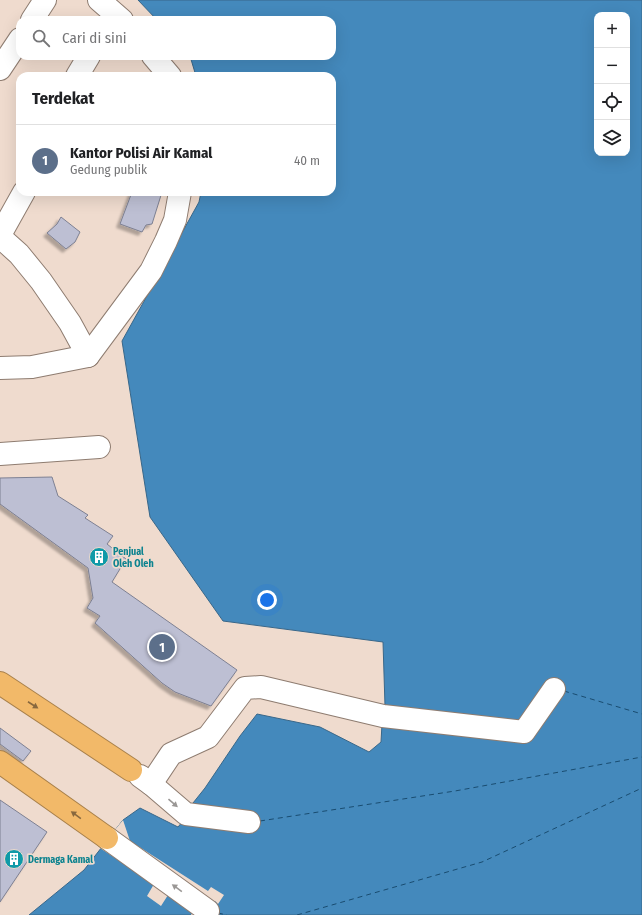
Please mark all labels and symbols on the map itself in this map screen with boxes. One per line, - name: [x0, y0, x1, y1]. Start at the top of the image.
- building icon: Penjual Oleh Oleh: [88, 546, 110, 568]
- place label: Penjual Oleh Oleh: [113, 546, 154, 570]
- your location: [257, 590, 277, 610]
- pin: 1: [149, 632, 175, 662]
- one-way arrow: [28, 701, 38, 709]
- one-way arrow: [167, 798, 178, 807]
- one-way arrow: [71, 811, 81, 819]
- building icon: Dermaga Kamal: [3, 848, 25, 870]
- place label: Dermaga Kamal: [28, 854, 93, 866]
- one-way arrow: [172, 884, 182, 892]

